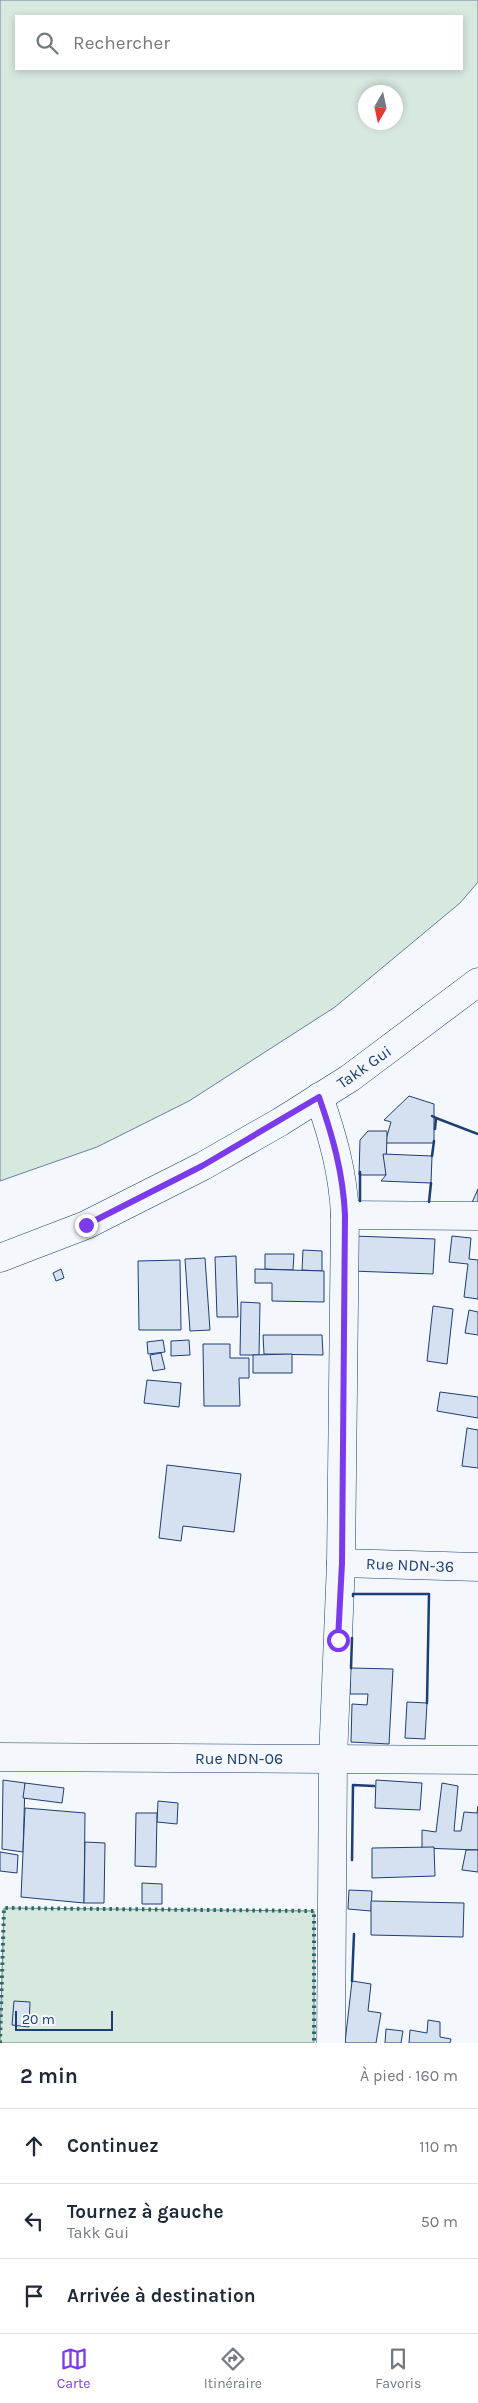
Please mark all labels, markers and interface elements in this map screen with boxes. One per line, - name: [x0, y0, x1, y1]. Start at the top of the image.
- search box: [15, 15, 463, 70]
- icon: search: [33, 29, 61, 57]
- text: Rechercher: [73, 32, 170, 54]
- north arrow: [358, 85, 403, 130]
- street label: Takk Gui: [333, 1041, 395, 1093]
- route end: [75, 1214, 98, 1237]
- street label: Rue NDN-36: [366, 1554, 454, 1576]
- route start: [327, 1629, 350, 1652]
- street label: Rue NDN-06: [195, 1749, 283, 1768]
- scale bar: [15, 2008, 112, 2031]
- text: 20 m: [22, 2011, 55, 2028]
- text: 2 min: [20, 2064, 78, 2088]
- text: À pied · 160 m: [360, 2066, 458, 2085]
- icon: ahead: [20, 2132, 48, 2160]
- text: Continuez: [67, 2135, 159, 2157]
- text: 110 m: [419, 2137, 458, 2156]
- text: Tournez à gauche: [67, 2201, 224, 2223]
- icon: left: [20, 2207, 48, 2235]
- text: 50 m: [421, 2212, 458, 2231]
- text: Takk Gui: [67, 2223, 129, 2242]
- icon: arrive: [20, 2282, 48, 2310]
- text: Arrivée à destination: [67, 2285, 256, 2307]
- tab: Carte: [57, 2345, 90, 2392]
- tab: Itinéraire: [204, 2345, 262, 2392]
- tab: Favoris: [375, 2345, 421, 2392]

